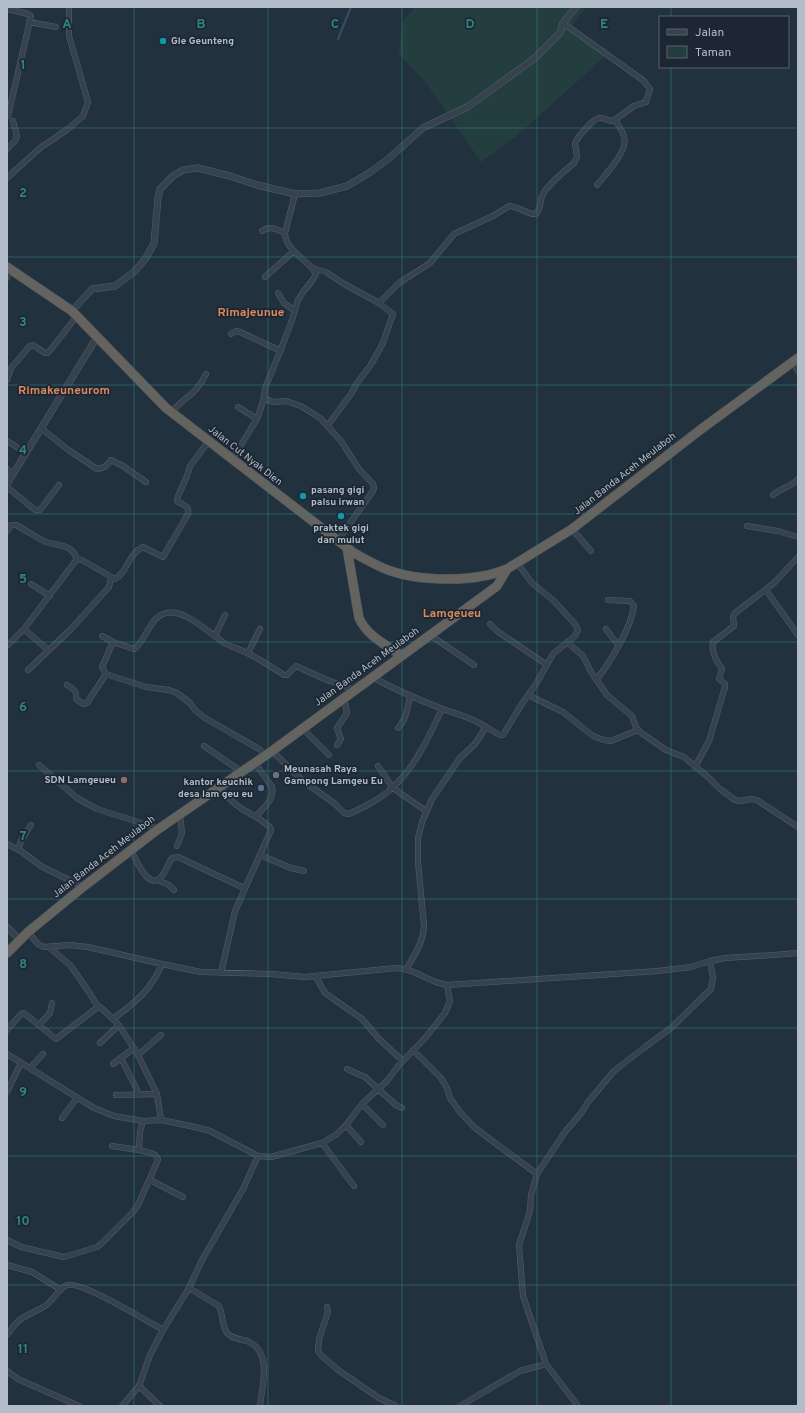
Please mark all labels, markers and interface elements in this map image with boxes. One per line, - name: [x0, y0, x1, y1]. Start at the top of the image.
- legend: [659, 16, 789, 68]
- text: A: [62, 17, 72, 33]
- text: B: [197, 17, 206, 33]
- text: C: [331, 17, 339, 33]
- text: D: [465, 17, 475, 33]
- text: E: [600, 17, 608, 33]
- text: Jalan: [695, 25, 724, 41]
- place label: Gle Geunteng: [171, 35, 234, 48]
- marker: Gle Geunteng: [158, 36, 168, 46]
- text: Taman: [695, 45, 731, 61]
- text: 1: [20, 58, 26, 74]
- text: 2: [19, 186, 27, 202]
- district label: Rimajeunue: [218, 305, 285, 321]
- text: 3: [19, 315, 27, 331]
- district label: Rimakeuneurom: [18, 383, 110, 399]
- street label: Jalan Cut Nyak Dien: [205, 423, 285, 489]
- street label: Jalan Banda Aceh Meulaboh: [571, 430, 679, 518]
- text: 4: [19, 443, 27, 459]
- place label: pasang gigi palsu irwan: [311, 484, 365, 509]
- marker: pasang gigi palsu irwan: [298, 491, 308, 501]
- marker: praktek gigi dan mulut: [336, 511, 346, 521]
- place label: praktek gigi dan mulut: [313, 522, 369, 547]
- text: 5: [19, 572, 27, 588]
- district label: Lamgeueu: [423, 606, 481, 622]
- street label: Jalan Banda Aceh Meulaboh: [312, 625, 422, 709]
- text: 6: [19, 700, 27, 716]
- place label: Meunasah Raya Gampong Lamgeu Eu: [284, 763, 383, 788]
- marker: Meunasah Raya Gampong Lamgeu Eu: [271, 770, 281, 780]
- place label: SDN Lamgeueu: [44, 774, 116, 787]
- marker: SDN Lamgeueu: [119, 775, 129, 785]
- place label: kantor keuchik desa lam geu eu: [178, 776, 253, 801]
- marker: kantor keuchik desa lam geu eu: [256, 783, 266, 793]
- street label: Jalan Banda Aceh Meulaboh: [50, 813, 158, 901]
- text: 7: [20, 829, 27, 845]
- text: 8: [19, 957, 27, 973]
- text: 9: [19, 1085, 27, 1101]
- text: 10: [16, 1214, 30, 1230]
- text: 11: [18, 1342, 28, 1358]

